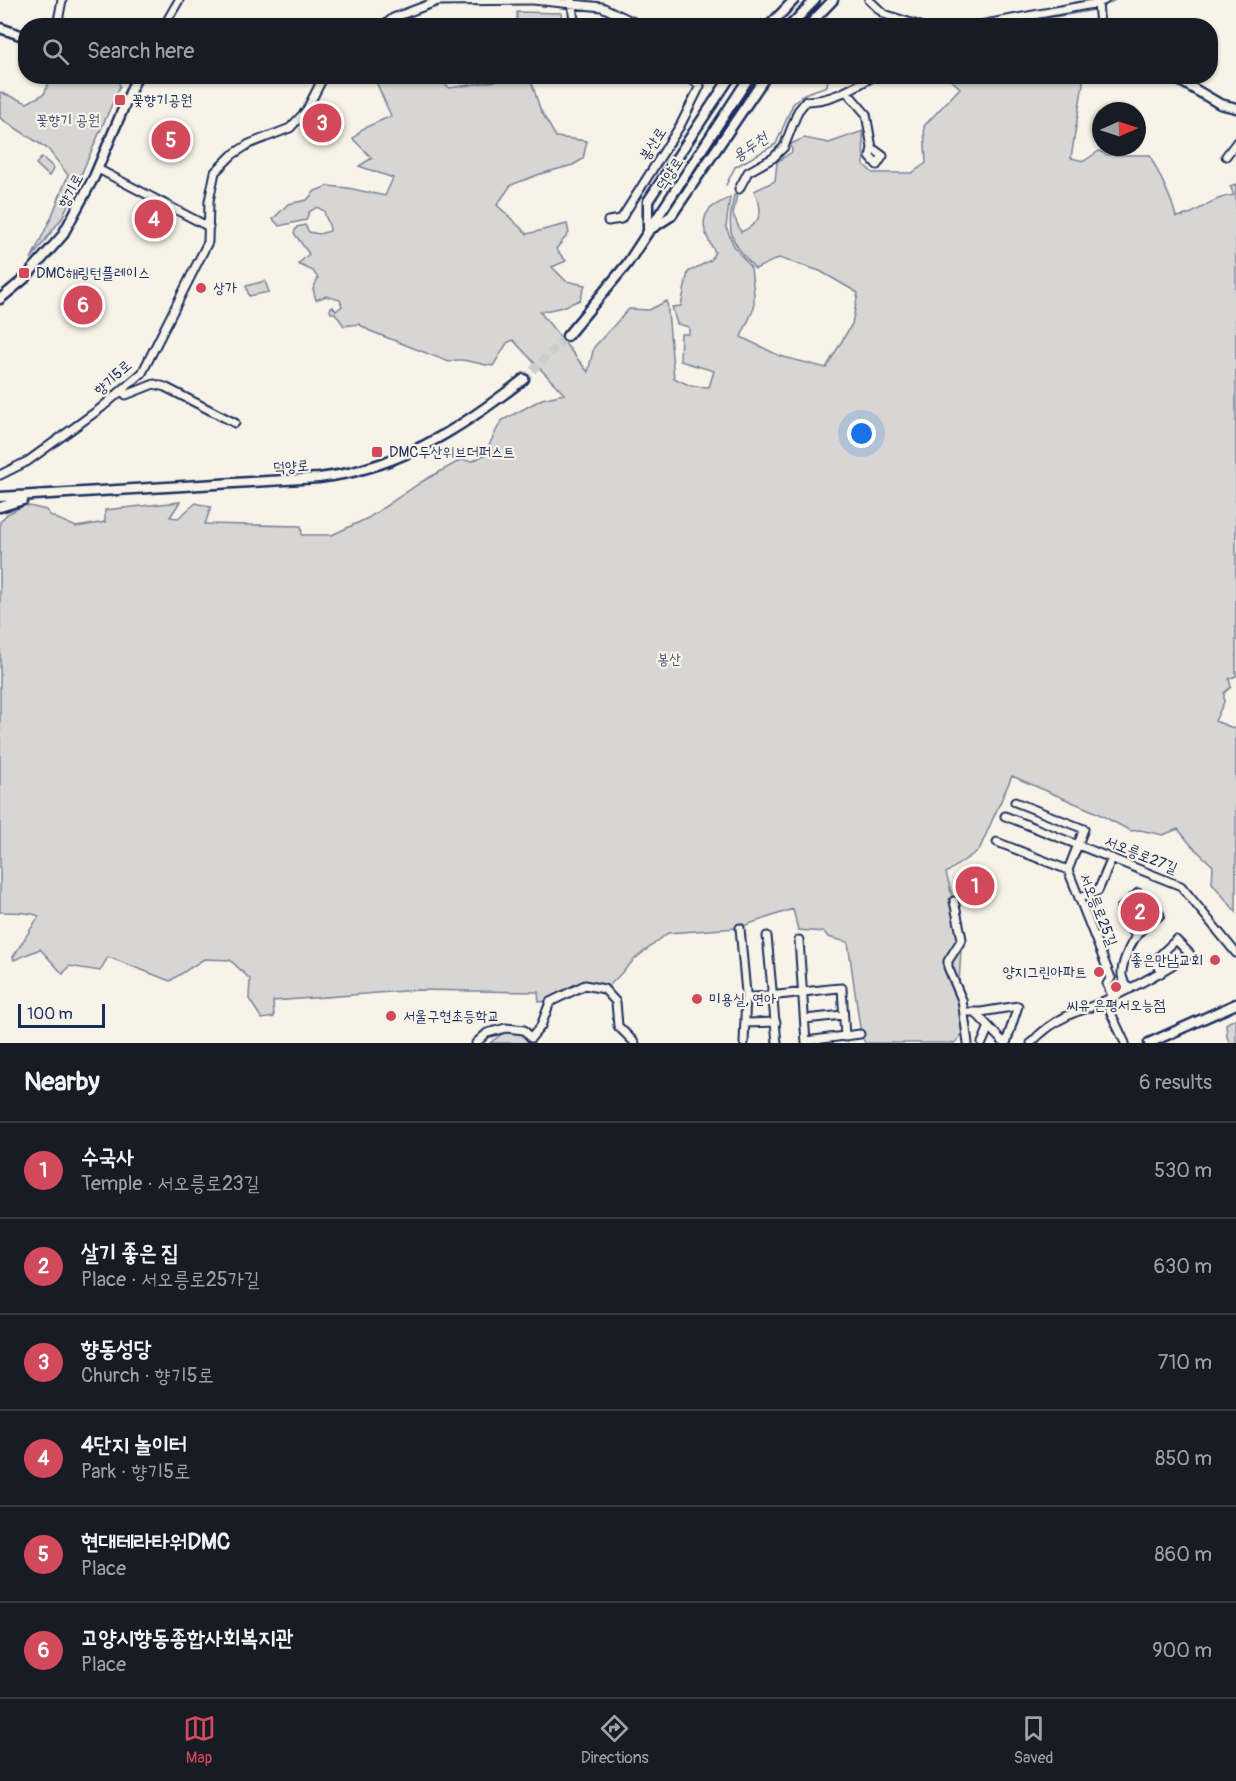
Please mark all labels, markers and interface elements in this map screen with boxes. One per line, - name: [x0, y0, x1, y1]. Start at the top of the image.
- search box: [18, 18, 1218, 84]
- icon: search: [39, 35, 72, 68]
- text: Search here: [87, 37, 194, 65]
- place label: 꽃향기공원: [132, 91, 192, 110]
- marker: 꽃향기공원: [113, 93, 127, 107]
- pin: 3: [302, 100, 342, 146]
- north arrow: [1092, 102, 1146, 156]
- park label: 꽃향기 공원: [36, 111, 100, 130]
- pin: 5: [152, 118, 190, 162]
- street label: 봉산로: [635, 124, 671, 164]
- water label: 용두천: [728, 127, 773, 166]
- street label: 덕양로: [652, 154, 688, 194]
- street label: 향기로: [54, 171, 88, 211]
- pin: 4: [134, 196, 174, 242]
- place label: DMC해링턴플레이스: [36, 264, 150, 283]
- marker: DMC해링턴플레이스: [17, 266, 31, 280]
- place label: 상가: [213, 279, 237, 298]
- marker: 상가: [194, 281, 208, 295]
- pin: 6: [64, 282, 103, 328]
- street label: 향기5로: [90, 356, 136, 400]
- your location: [847, 419, 876, 448]
- place label: DMC두산위브더퍼스트: [389, 443, 515, 462]
- marker: DMC두산위브더퍼스트: [370, 445, 384, 459]
- street label: 덕양로: [272, 456, 310, 478]
- park label: 봉산: [657, 650, 681, 669]
- street label: 서오릉로27길: [1102, 832, 1180, 878]
- pin: 1: [956, 864, 994, 908]
- street label: 서오릉로25길: [1075, 871, 1121, 949]
- pin: 2: [1120, 890, 1160, 934]
- place label: 좋은만남교회: [1131, 951, 1203, 970]
- marker: 좋은만남교회: [1208, 953, 1222, 967]
- place label: 양지그린아파트: [1003, 963, 1087, 982]
- marker: 양지그린아파트: [1092, 965, 1106, 979]
- marker: 씨유 은평서오능점: [1109, 980, 1123, 994]
- place label: 미용실, 연아: [709, 990, 776, 1009]
- marker: 미용실, 연아: [690, 992, 704, 1006]
- place label: 씨유 은평서오능점: [1066, 996, 1166, 1015]
- scale bar: [18, 1001, 105, 1028]
- text: 100 m: [27, 1004, 73, 1024]
- place label: 서울구현초등학교: [403, 1007, 500, 1026]
- marker: 서울구현초등학교: [384, 1009, 398, 1023]
- text: Nearby: [24, 1066, 100, 1098]
- text: 6 results: [1139, 1070, 1212, 1095]
- text: 수국사: [81, 1143, 134, 1171]
- text: 1: [40, 1158, 47, 1183]
- text: 530 m: [1154, 1158, 1212, 1183]
- text: Temple · 서오릉로23길: [81, 1171, 260, 1196]
- text: 살기 좋은 집: [81, 1239, 179, 1267]
- text: 2: [38, 1254, 49, 1279]
- text: 630 m: [1153, 1254, 1212, 1279]
- text: Place · 서오릉로25가길: [81, 1267, 260, 1292]
- text: 향동성당: [81, 1335, 152, 1363]
- text: 3: [38, 1350, 49, 1375]
- text: 710 m: [1158, 1350, 1212, 1375]
- text: Church · 향기5로: [81, 1363, 214, 1388]
- text: 4단지 놀이터: [81, 1431, 187, 1459]
- text: 4: [38, 1446, 49, 1471]
- text: 850 m: [1155, 1446, 1212, 1471]
- text: Park · 향기5로: [81, 1459, 190, 1484]
- text: 현대테라타워DMC: [81, 1528, 230, 1556]
- text: 5: [38, 1542, 49, 1567]
- text: 860 m: [1155, 1542, 1212, 1567]
- text: Place: [81, 1556, 126, 1581]
- text: 고양시향동종합사회복지관: [81, 1624, 293, 1652]
- text: 6: [38, 1638, 49, 1663]
- text: 900 m: [1152, 1638, 1212, 1663]
- text: Place: [81, 1652, 126, 1677]
- tab: Map: [183, 1712, 216, 1768]
- tab: Directions: [581, 1712, 649, 1768]
- tab: Saved: [1014, 1712, 1053, 1768]

